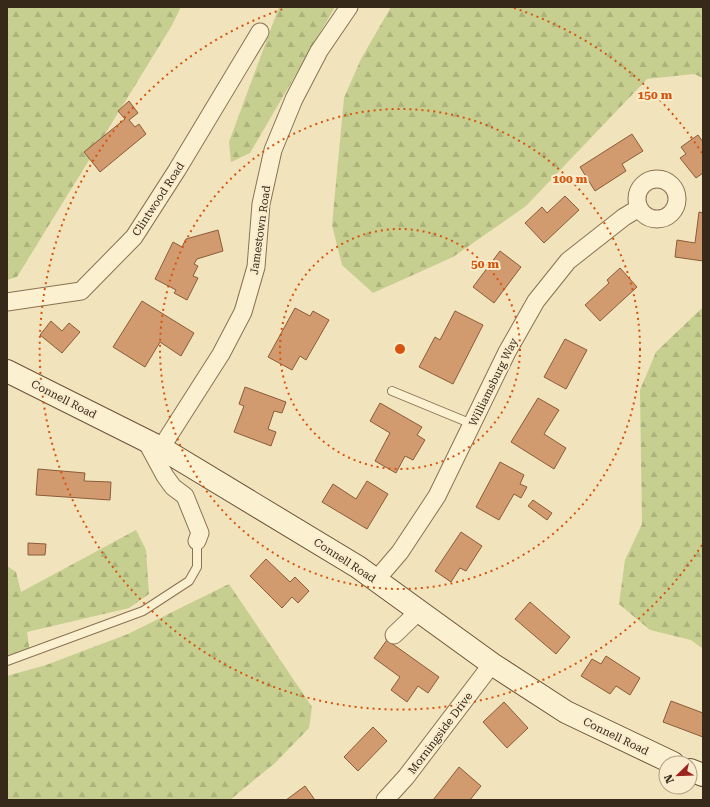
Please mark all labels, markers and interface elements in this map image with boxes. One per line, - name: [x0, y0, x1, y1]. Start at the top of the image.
- text: 150 m: [638, 88, 673, 102]
- street label: Clintwood Road: [130, 160, 187, 239]
- text: 100 m: [553, 172, 588, 186]
- street label: Jamestown Road: [248, 185, 273, 275]
- text: 50 m: [471, 257, 499, 271]
- street label: Williamsburg Way: [466, 336, 521, 428]
- centre of rings: [393, 342, 407, 356]
- street label: Connell Road: [29, 377, 99, 421]
- street label: Connell Road: [311, 536, 378, 585]
- street label: Morningside Drive: [405, 690, 475, 777]
- street label: Connell Road: [581, 715, 651, 758]
- north arrow: [658, 755, 698, 795]
- text: N: [661, 772, 677, 785]

